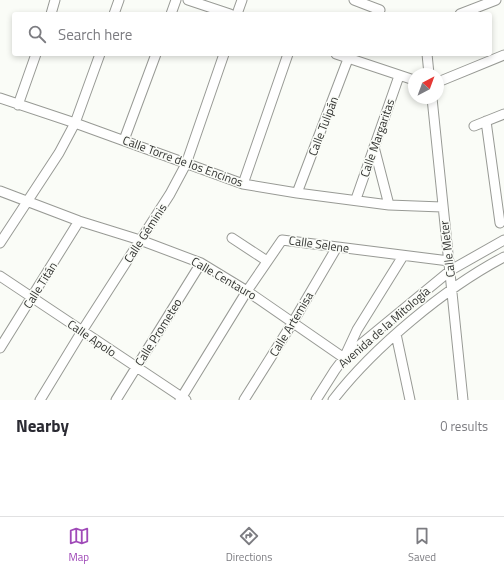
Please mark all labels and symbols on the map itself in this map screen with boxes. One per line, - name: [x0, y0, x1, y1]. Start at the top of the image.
- north arrow: [408, 68, 444, 104]
- street label: Calle Tulipán: [303, 93, 343, 159]
- street label: Calle Margaritas: [355, 96, 399, 180]
- street label: Calle Torre de los Encinos: [120, 130, 246, 192]
- street label: Calle Géminis: [119, 199, 172, 267]
- street label: Calle Meter: [434, 219, 460, 279]
- street label: Calle Selene: [288, 230, 350, 258]
- street label: Calle Centauro: [188, 252, 260, 304]
- street label: Calle Titán: [18, 258, 62, 312]
- street label: Avenida de la Mitología: [334, 282, 434, 372]
- street label: Calle Artemisa: [264, 288, 318, 360]
- street label: Calle Prometeo: [130, 294, 186, 370]
- street label: Calle Apolo: [64, 315, 120, 361]

